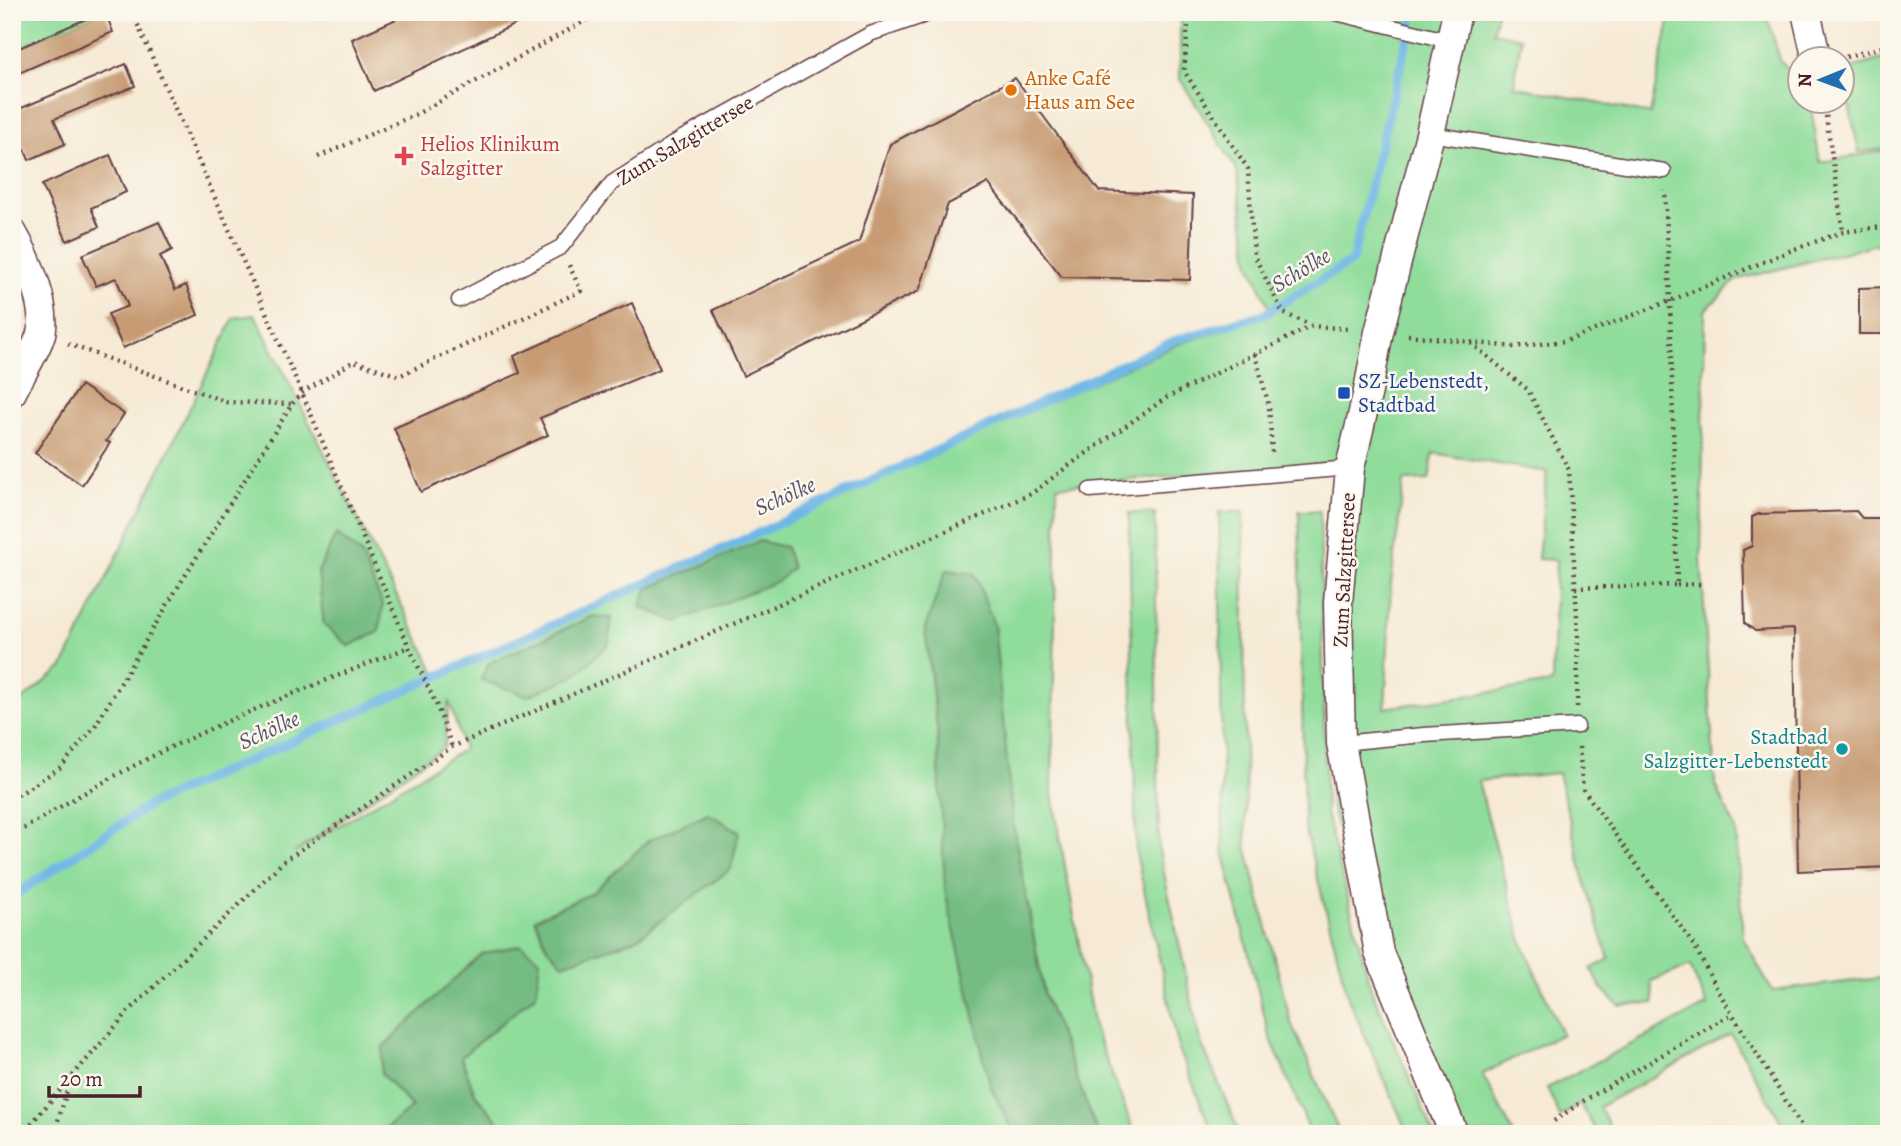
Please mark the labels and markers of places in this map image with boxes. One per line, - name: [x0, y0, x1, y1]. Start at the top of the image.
- place label: Anke Café Haus am See: [1024, 64, 1135, 116]
- marker: Anke Café Haus am See: [1003, 82, 1019, 98]
- place label: Helios Klinikum Salzgitter: [420, 130, 560, 182]
- marker: Helios Klinikum Salzgitter: [394, 146, 414, 166]
- place label: SZ-Lebenstedt, Stadtbad: [1358, 367, 1489, 419]
- marker: SZ-Lebenstedt, Stadtbad: [1336, 385, 1352, 401]
- place label: Stadtbad Salzgitter-Lebenstedt: [1643, 723, 1829, 775]
- marker: Stadtbad Salzgitter-Lebenstedt: [1834, 741, 1850, 757]

